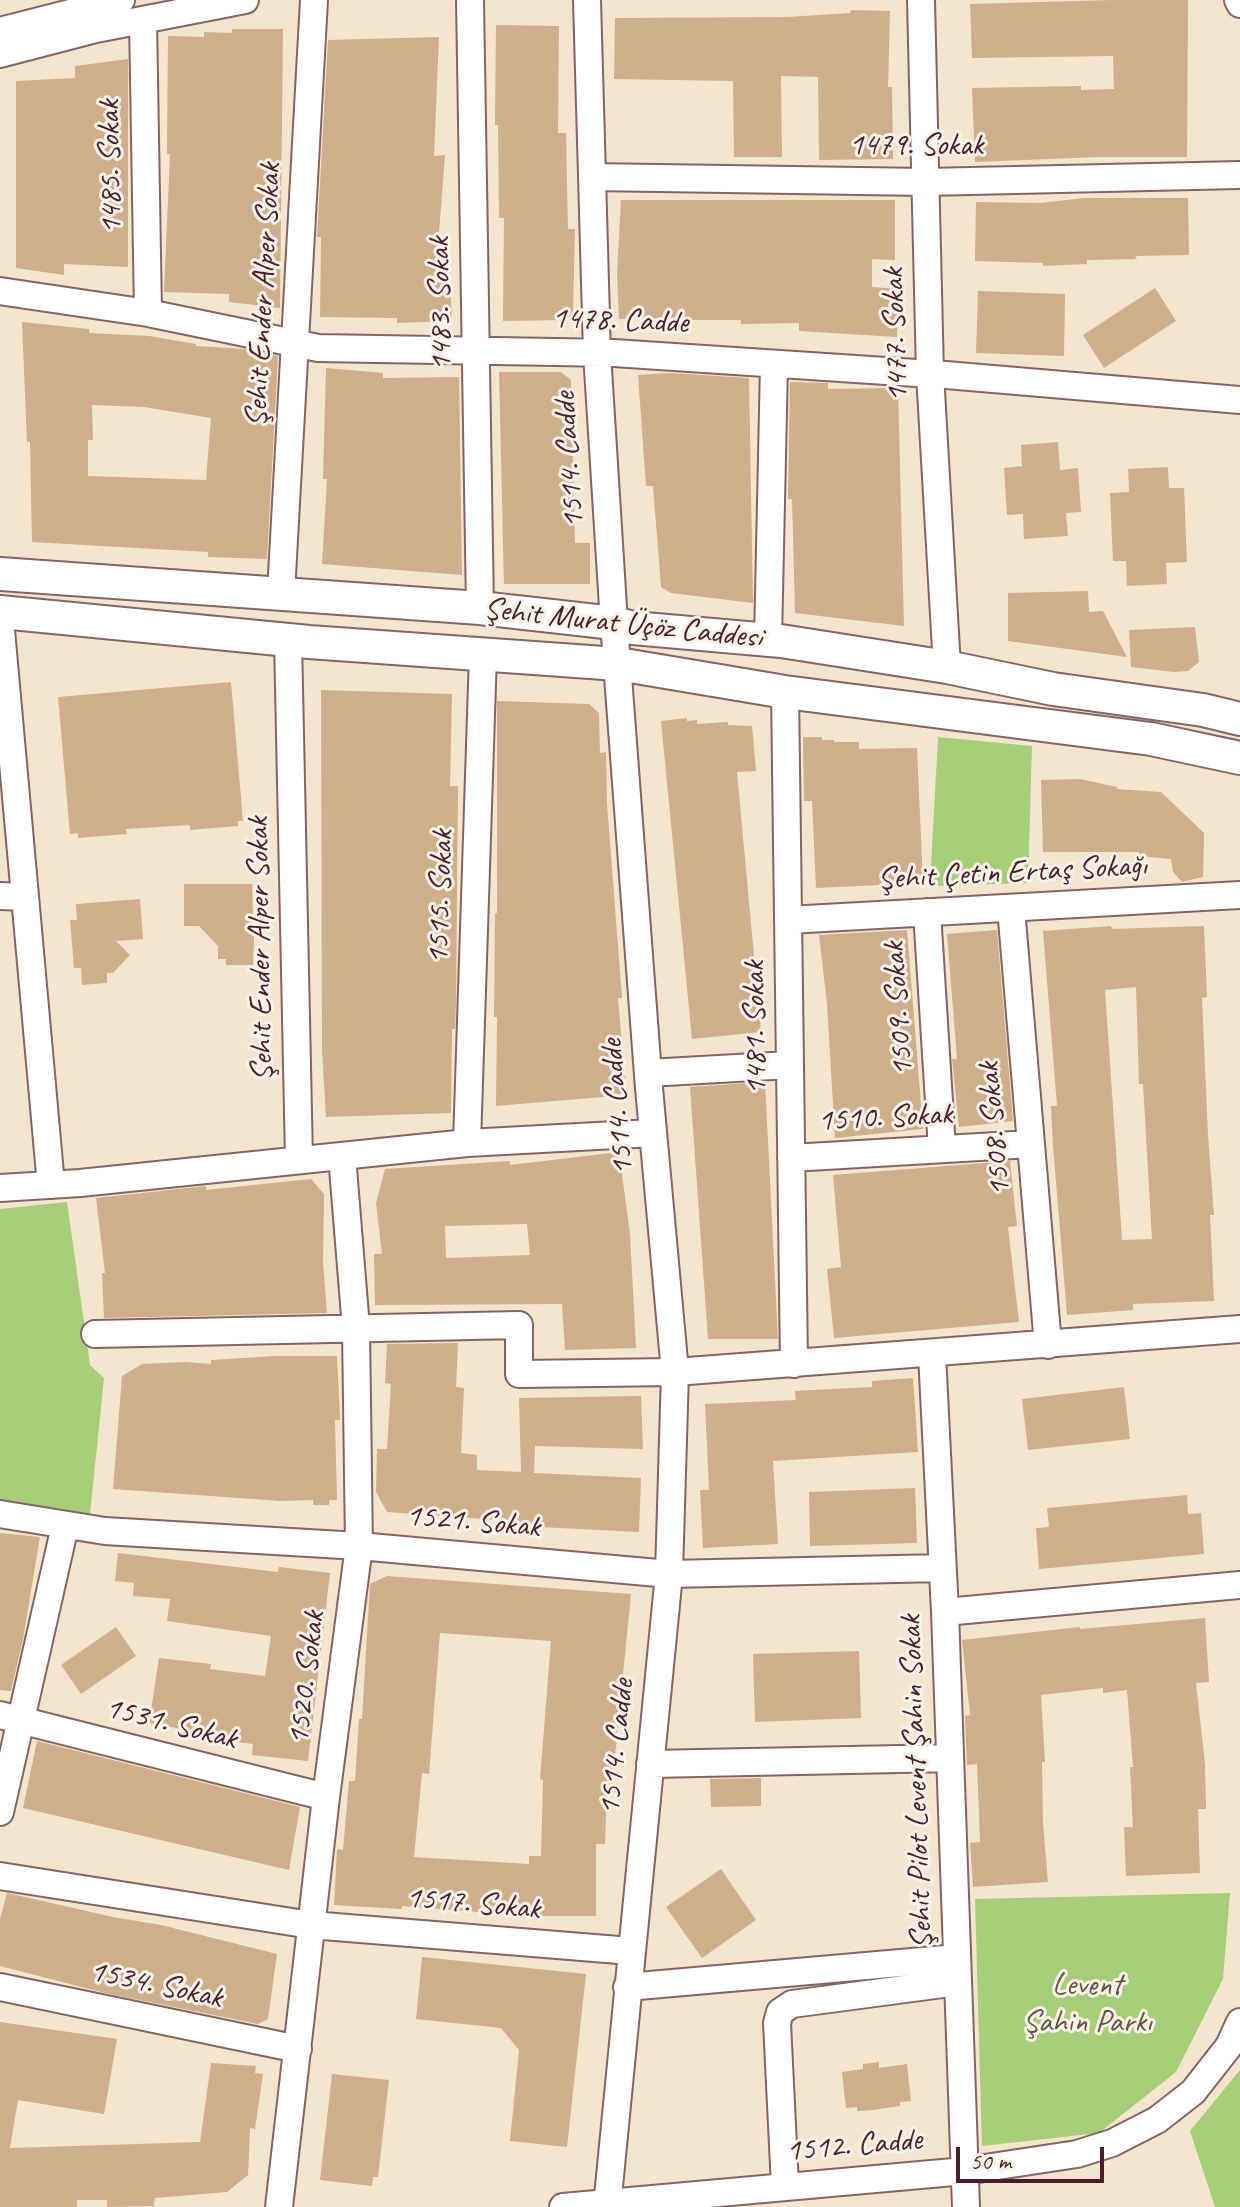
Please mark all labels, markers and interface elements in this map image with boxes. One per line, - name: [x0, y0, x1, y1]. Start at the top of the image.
- street label: 1485. Sokak: [91, 99, 131, 235]
- street label: 1479. Sokak: [849, 127, 983, 165]
- street label: Şehit Ender Alper Sokak: [238, 162, 290, 428]
- street label: 1483. Sokak: [421, 236, 461, 372]
- street label: 1477. Sokak: [874, 267, 918, 403]
- street label: 1478. Cadde: [551, 299, 689, 343]
- street label: 1514. Cadde: [546, 391, 594, 529]
- street label: Şehit Murat Üçöz Caddesi: [482, 590, 764, 658]
- street label: Şehit Ender Alper Sokak: [239, 816, 283, 1082]
- street label: 1515. Sokak: [419, 829, 463, 965]
- street label: Şehit Çetin Ertaş Sokağı: [876, 847, 1148, 899]
- street label: 1509. Sokak: [875, 941, 923, 1077]
- street label: 1481. Sokak: [736, 960, 776, 1096]
- street label: 1514. Cadde: [593, 1037, 643, 1177]
- street label: 1508. Sokak: [970, 1060, 1020, 1198]
- street label: 1510. Sokak: [817, 1095, 953, 1141]
- street label: 1521. Sokak: [404, 1497, 542, 1547]
- street label: 1520. Sokak: [280, 1609, 334, 1747]
- street label: Şehit Pilot Levent Şahin Sokak: [892, 1614, 942, 1950]
- street label: 1514. Cadde: [591, 1677, 643, 1817]
- street label: 1531. Sokak: [101, 1689, 241, 1759]
- street label: 1517. Sokak: [404, 1879, 542, 1929]
- street label: 1534. Sokak: [86, 1952, 226, 2018]
- park label: Levent Şahin Parkı: [1022, 1967, 1152, 2042]
- street label: 1512. Cadde: [784, 2121, 924, 2171]
- scale bar: [960, 2131, 1108, 2181]
- text: 50 m: [970, 2146, 1011, 2176]

